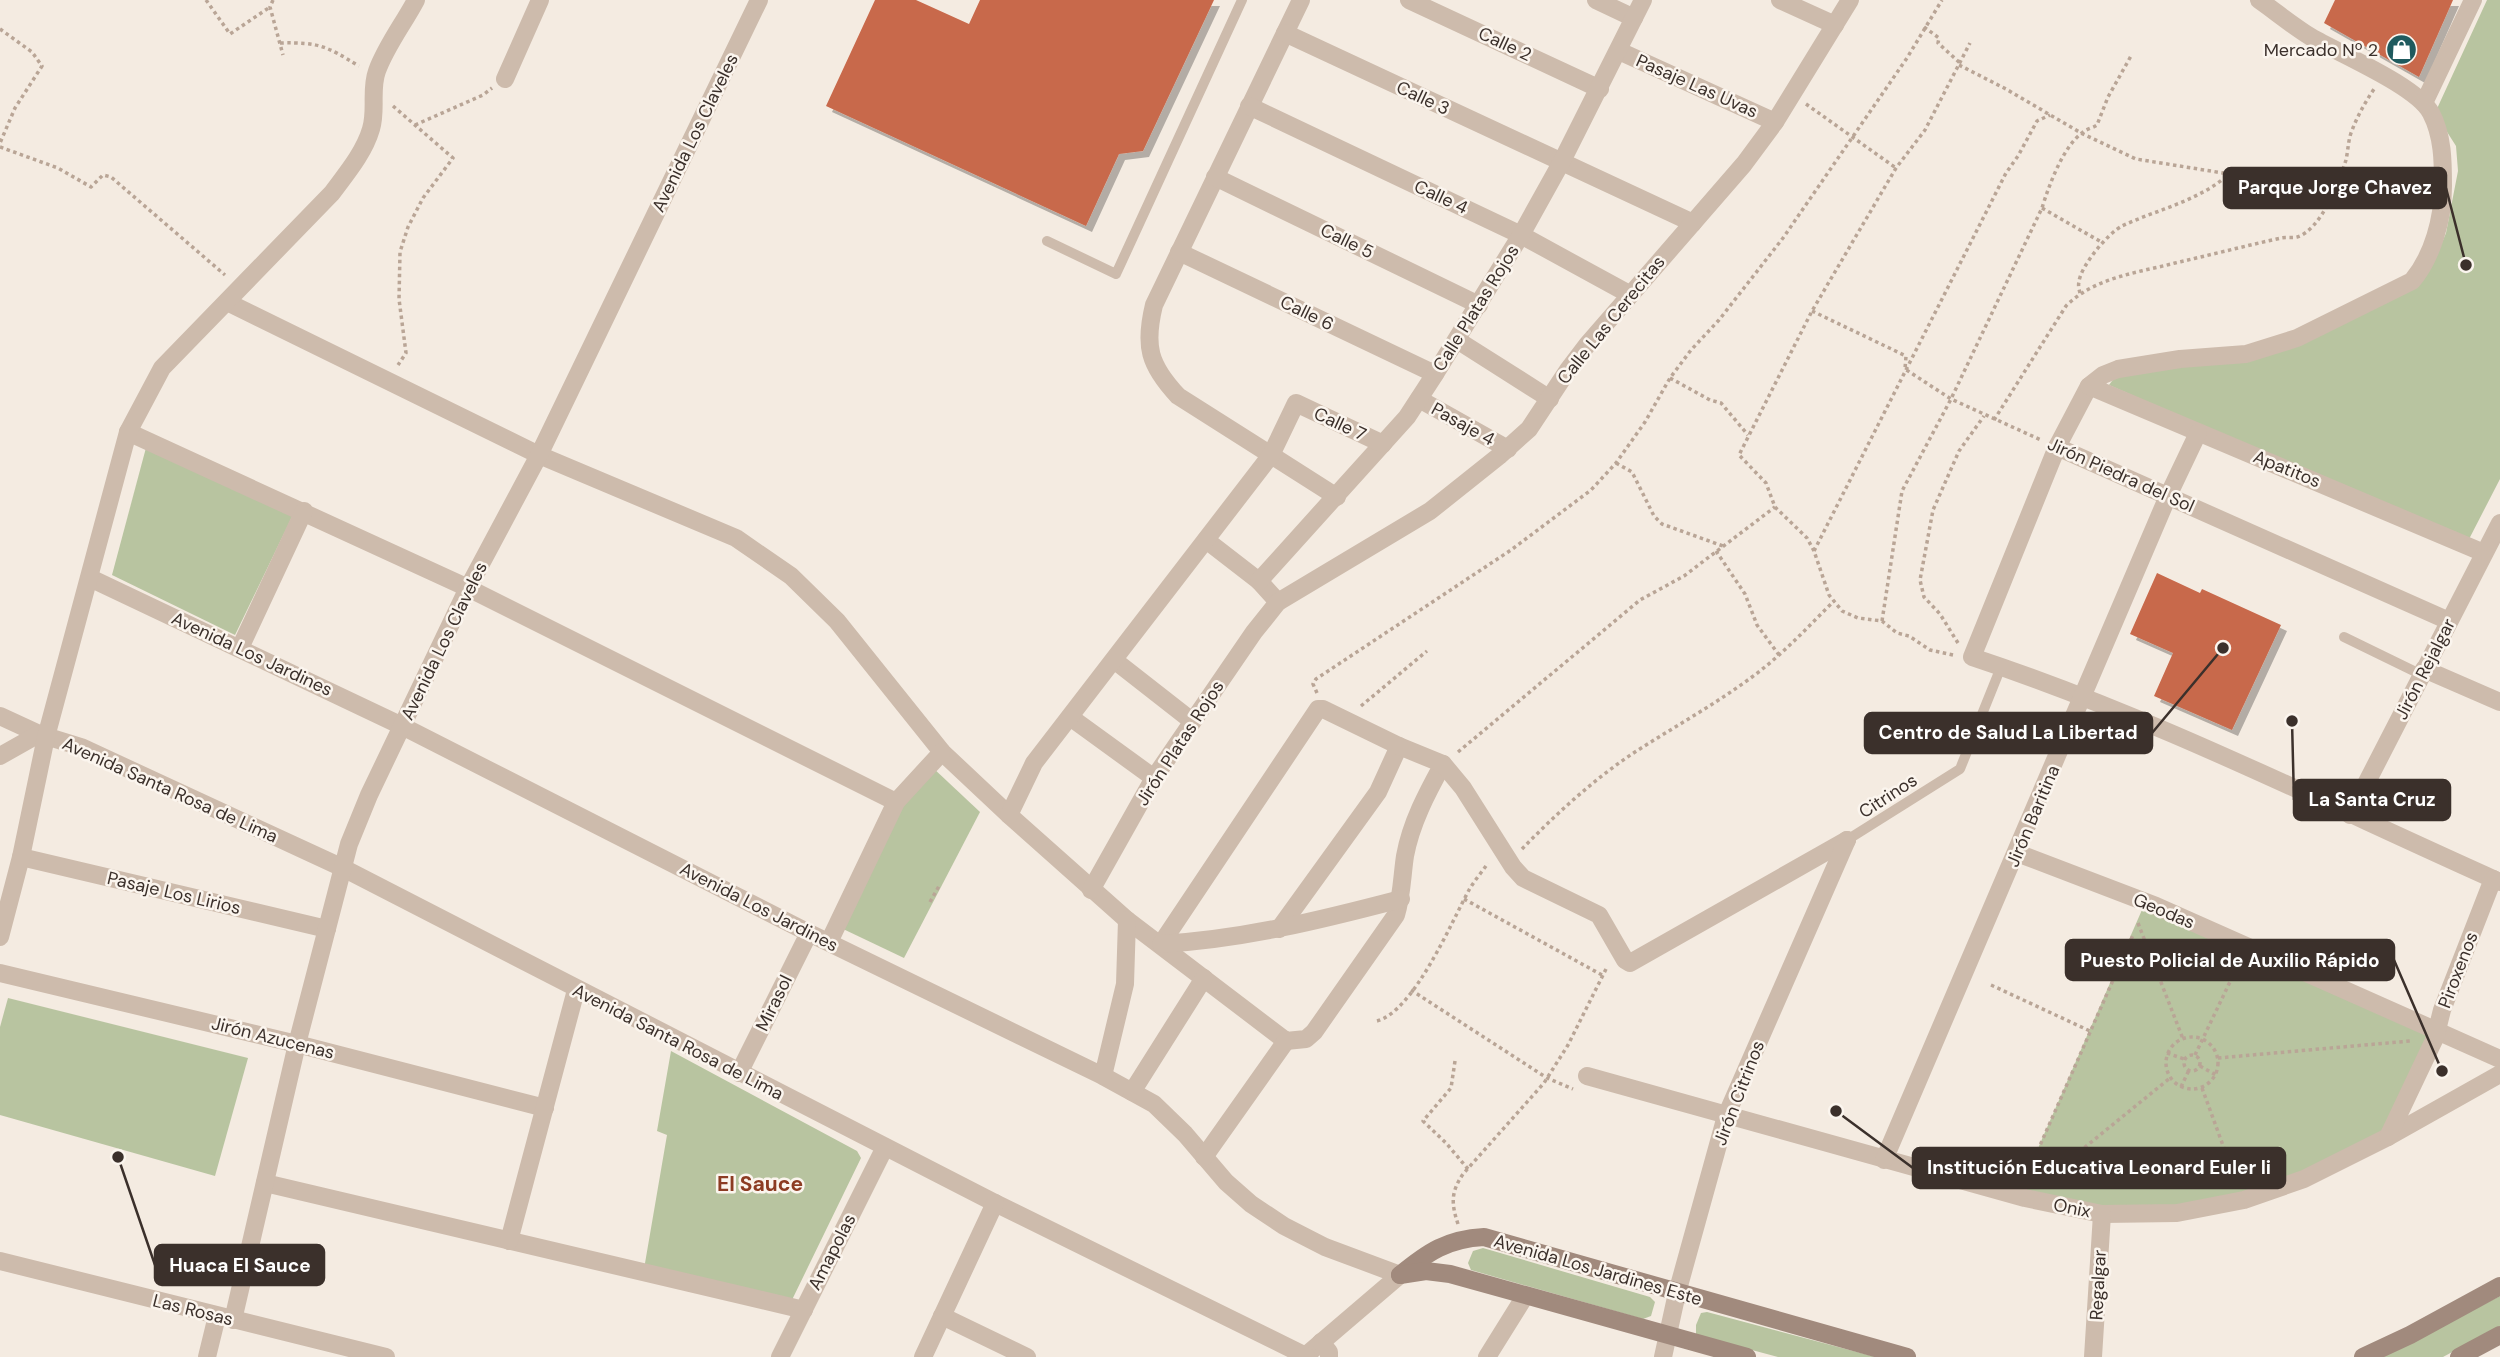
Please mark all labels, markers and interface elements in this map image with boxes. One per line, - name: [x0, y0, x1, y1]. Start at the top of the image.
- street label: Calle 2: [1475, 21, 1535, 67]
- shop icon: Mercado Nº 2: [2384, 33, 2418, 67]
- place label: Mercado Nº 2: [2264, 38, 2378, 62]
- street label: Pasaje Las Uvas: [1632, 48, 1762, 124]
- street label: Avenida Los Claveles: [646, 50, 744, 216]
- street label: Calle 3: [1392, 75, 1454, 121]
- callout: Parque Jorge Chavez: [2224, 168, 2446, 208]
- street label: Calle 4: [1410, 174, 1472, 220]
- text: Parque Jorge Chavez: [2238, 175, 2432, 200]
- street label: Calle 5: [1316, 218, 1378, 264]
- street label: Calle Platas Rojos: [1427, 240, 1525, 376]
- street label: Calle Las Cerecitas: [1552, 251, 1670, 389]
- street label: Calle 6: [1276, 290, 1338, 336]
- street label: Pasaje 4: [1427, 397, 1499, 451]
- street label: Calle 7: [1310, 401, 1370, 447]
- street label: Jirón Piedra del Sol: [2044, 432, 2198, 518]
- street label: Apatitos: [2250, 445, 2324, 493]
- street label: Avenida Los Claveles: [395, 558, 493, 724]
- street label: Avenida Los Jardines: [168, 606, 336, 702]
- street label: Jirón Rejalgar: [2389, 614, 2461, 724]
- street label: Jirón Platas Rojos: [1130, 676, 1230, 810]
- callout: Centro de Salud La Libertad: [1865, 713, 2152, 753]
- text: Centro de Salud La Libertad: [1878, 720, 2138, 745]
- street label: Avenida Santa Rosa de Lima: [59, 732, 281, 848]
- street label: Jirón Baritina: [2001, 761, 2065, 871]
- street label: Citrinos: [1854, 768, 1922, 824]
- callout: La Santa Cruz: [2294, 780, 2450, 820]
- text: La Santa Cruz: [2308, 787, 2436, 812]
- street label: Avenida Los Jardines: [676, 857, 842, 957]
- street label: Pasaje Los Lirios: [105, 866, 243, 920]
- street label: Geodas: [2130, 887, 2198, 935]
- street label: Piroxenos: [2432, 928, 2484, 1012]
- callout: Puesto Policial de Auxilio Rápido: [2066, 940, 2394, 980]
- text: Puesto Policial de Auxilio Rápido: [2080, 948, 2380, 973]
- street label: Mirasol: [750, 971, 798, 1035]
- street label: Avenida Santa Rosa de Lima: [569, 978, 787, 1106]
- street label: Jirón Azucenas: [209, 1011, 337, 1065]
- street label: Jirón Citrinos: [1708, 1037, 1770, 1149]
- callout: Institución Educativa Leonard Euler Ii: [1913, 1148, 2285, 1188]
- text: Institución Educativa Leonard Euler Ii: [1927, 1155, 2271, 1180]
- district label: El Sauce: [717, 1170, 803, 1198]
- street label: Onix: [2051, 1193, 2093, 1223]
- street label: Amapolas: [803, 1210, 861, 1294]
- street label: Avenida Los Jardines Este: [1491, 1229, 1705, 1311]
- callout: Huaca El Sauce: [155, 1245, 324, 1285]
- street label: Regalgar: [2084, 1249, 2112, 1321]
- text: Huaca El Sauce: [169, 1253, 311, 1278]
- street label: Las Rosas: [150, 1288, 236, 1332]

